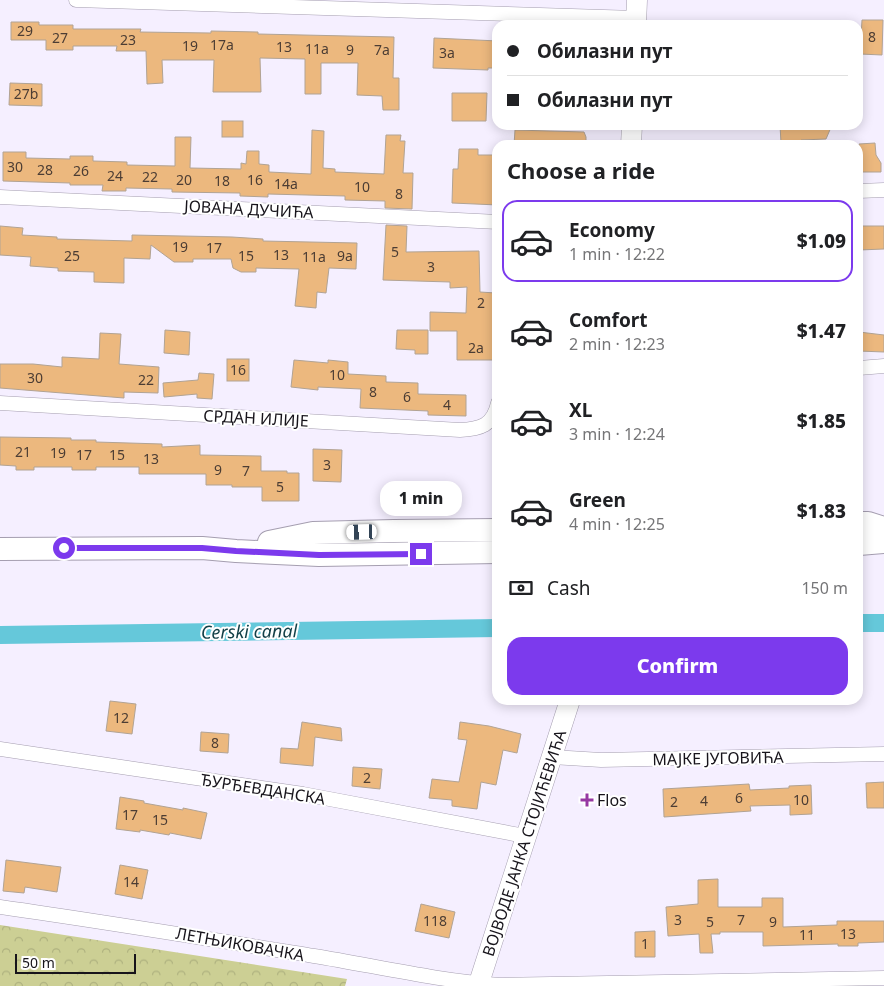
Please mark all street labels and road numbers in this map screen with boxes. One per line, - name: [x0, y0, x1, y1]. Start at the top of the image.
- street label: ЈОВАНА ДУЧИЋА: [182, 195, 315, 223]
- street label: СРДАН ИЛИЈЕ: [203, 404, 309, 432]
- street label: ВОЈВОДЕ ЈАНКА СТОЈИЋЕВИЋА: [477, 726, 571, 959]
- street label: МАЈКЕ ЈУГОВИЋА: [652, 746, 785, 770]
- street label: ЂУРЂЕВДАНСКА: [199, 768, 328, 810]
- street label: ЛЕТЊИКОВАЧКА: [174, 922, 307, 966]

